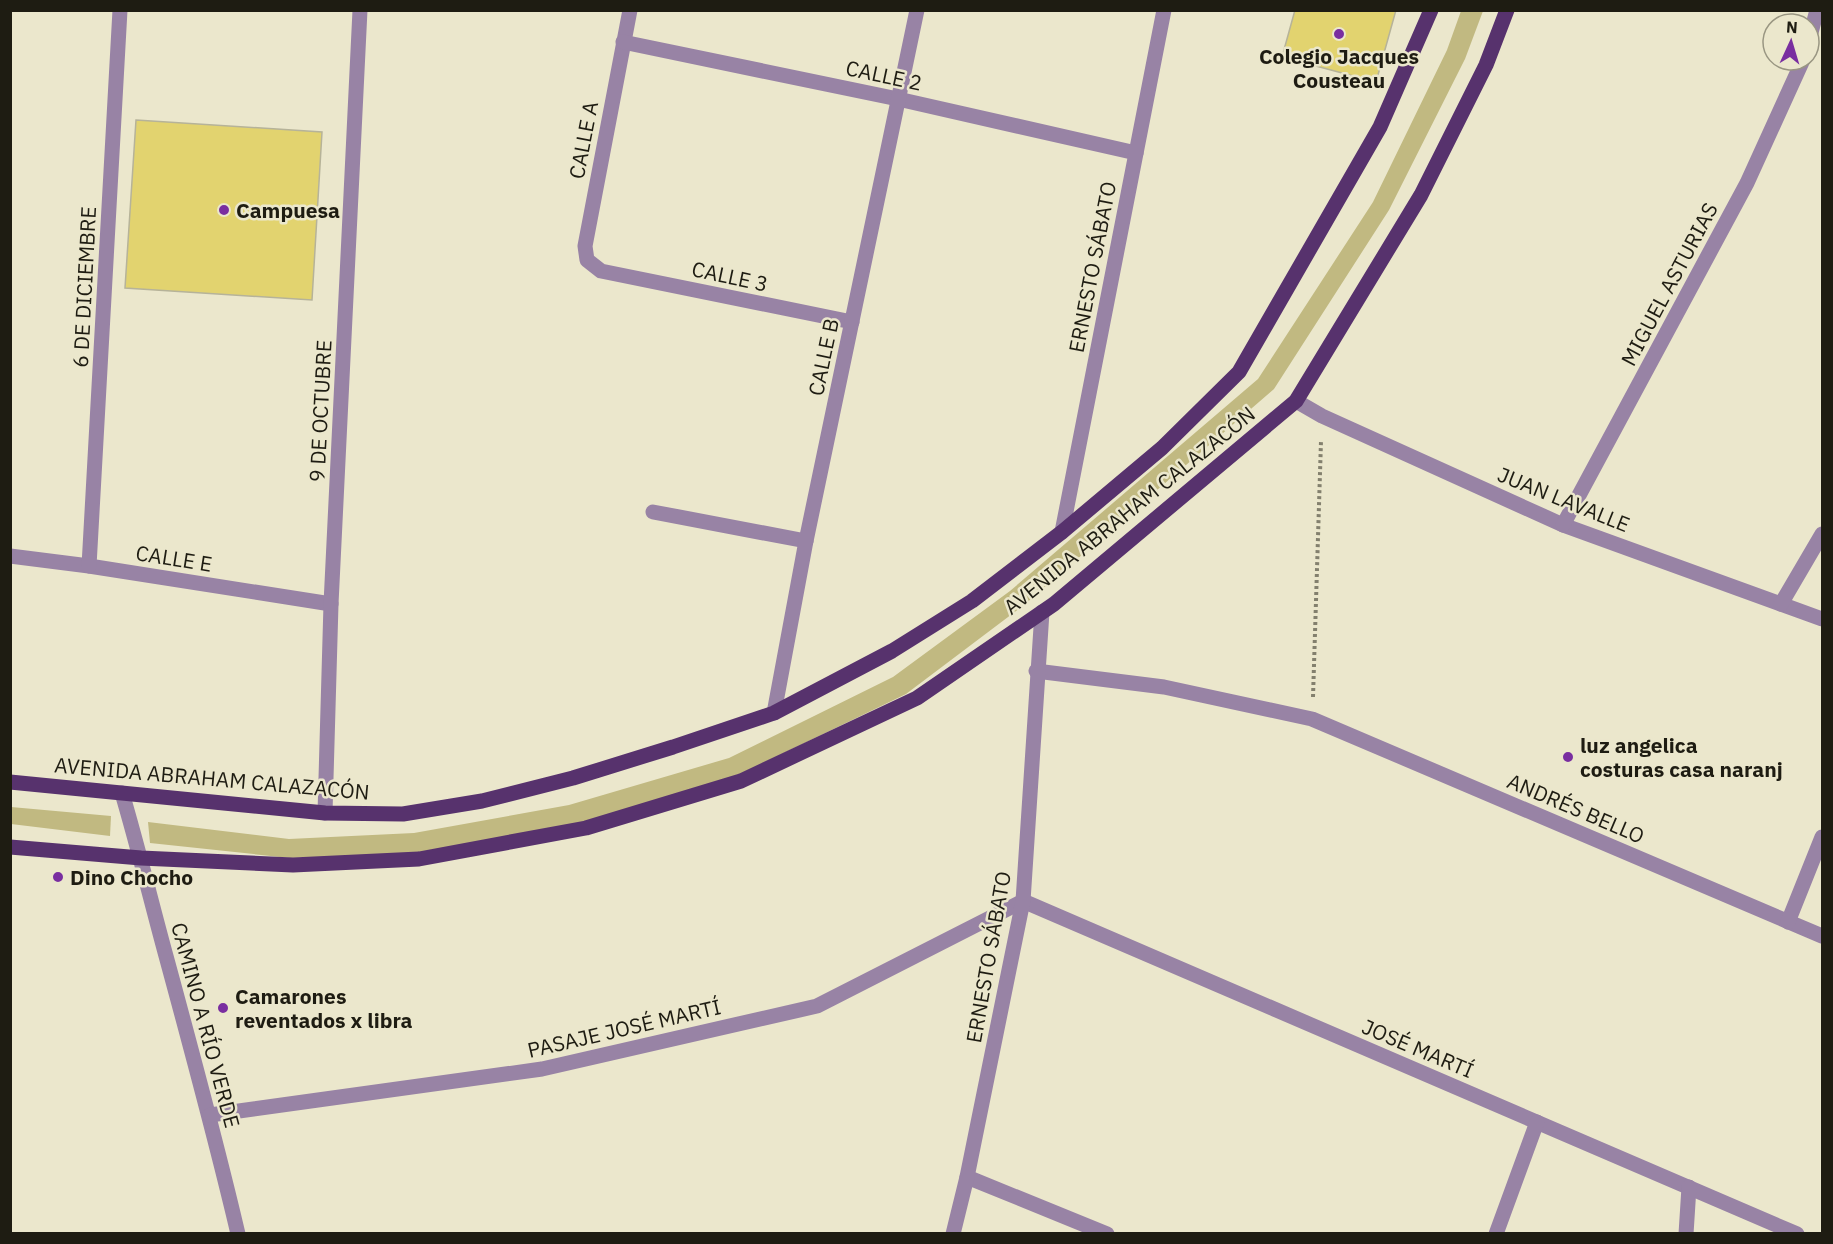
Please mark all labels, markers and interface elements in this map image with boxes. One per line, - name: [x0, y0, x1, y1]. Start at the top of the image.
- north arrow: [1761, 12, 1821, 72]
- text: N: [1786, 17, 1799, 37]
- marker: Colegio Jacques Cousteau: [1332, 27, 1346, 41]
- place label: Colegio Jacques Cousteau: [1259, 42, 1419, 94]
- street label: CALLE 2: [843, 53, 925, 97]
- street label: CALLE A: [562, 99, 604, 181]
- street label: ERNESTO SÁBATO: [1062, 179, 1122, 355]
- place label: Campuesa: [236, 196, 340, 224]
- street label: MIGUEL ASTURIAS: [1614, 197, 1724, 371]
- marker: Campuesa: [217, 203, 231, 217]
- street label: 6 DE DICIEMBRE: [66, 206, 102, 368]
- street label: CALLE 3: [689, 254, 771, 298]
- street label: CALLE B: [801, 316, 845, 398]
- street label: 9 DE OCTUBRE: [302, 339, 338, 483]
- street label: AVENIDA ABRAHAM CALAZACÓN: [997, 400, 1261, 620]
- street label: JUAN LAVALLE: [1494, 460, 1634, 538]
- street label: CALLE E: [134, 538, 214, 578]
- place label: luz angelica costuras casa naranj: [1580, 731, 1783, 783]
- street label: AVENIDA ABRAHAM CALAZACÓN: [53, 750, 371, 806]
- marker: luz angelica costuras casa naranj: [1561, 750, 1575, 764]
- street label: ANDRÉS BELLO: [1503, 766, 1649, 850]
- place label: Dino Chocho: [70, 863, 193, 891]
- street label: ERNESTO SÁBATO: [959, 869, 1017, 1045]
- marker: Dino Chocho: [51, 870, 65, 884]
- street label: CAMINO A RÍO VERDE: [165, 919, 247, 1131]
- place label: Camarones reventados x libra: [235, 982, 413, 1034]
- street label: PASAJE JOSÉ MARTÍ: [525, 992, 723, 1064]
- marker: Camarones reventados x libra: [216, 1001, 230, 1015]
- street label: JOSÉ MARTÍ: [1358, 1012, 1478, 1084]

